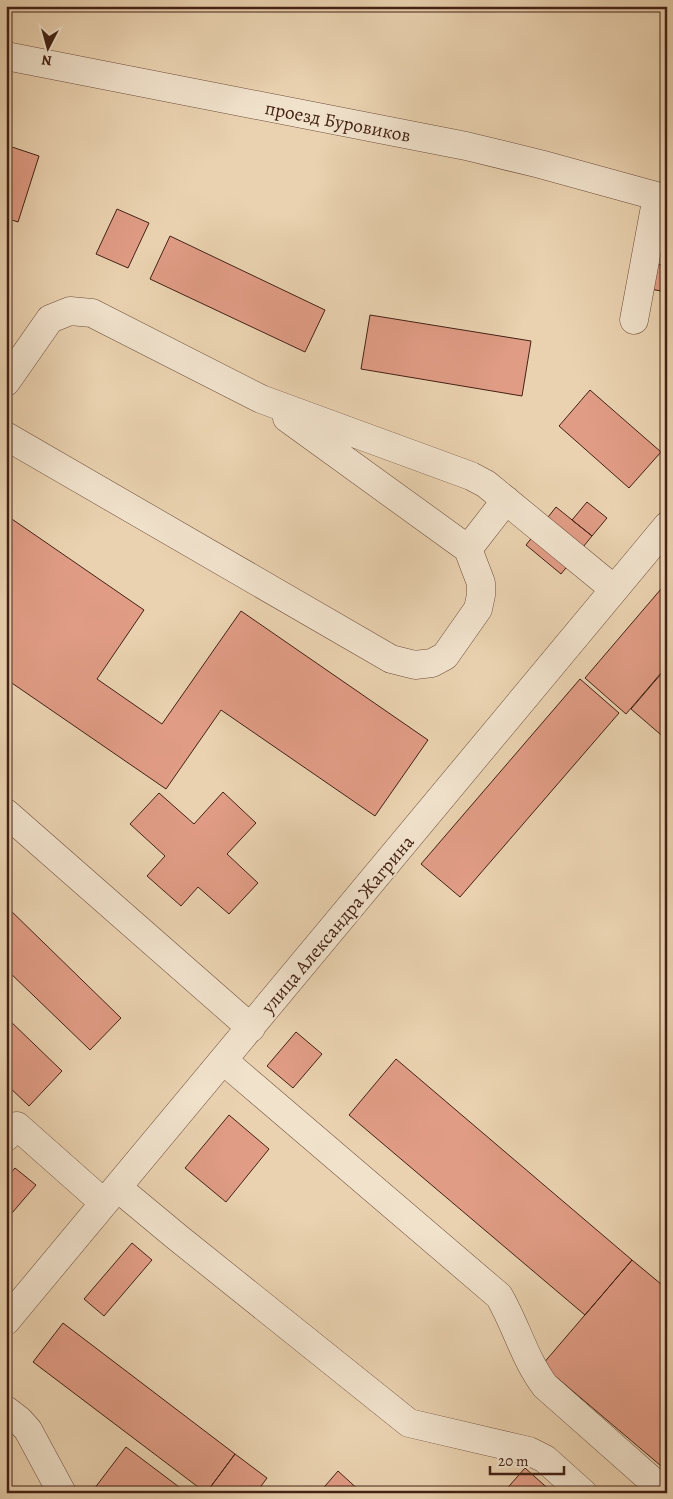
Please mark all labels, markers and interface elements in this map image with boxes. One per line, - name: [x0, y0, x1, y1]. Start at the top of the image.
- north arrow: [22, 22, 72, 72]
- text: N: [41, 50, 53, 70]
- street label: проезд Буровиков: [263, 95, 413, 149]
- street label: улица Александра Жагрина: [255, 830, 420, 1020]
- scale bar: [490, 1444, 564, 1476]
- text: 20 m: [498, 1451, 529, 1471]

